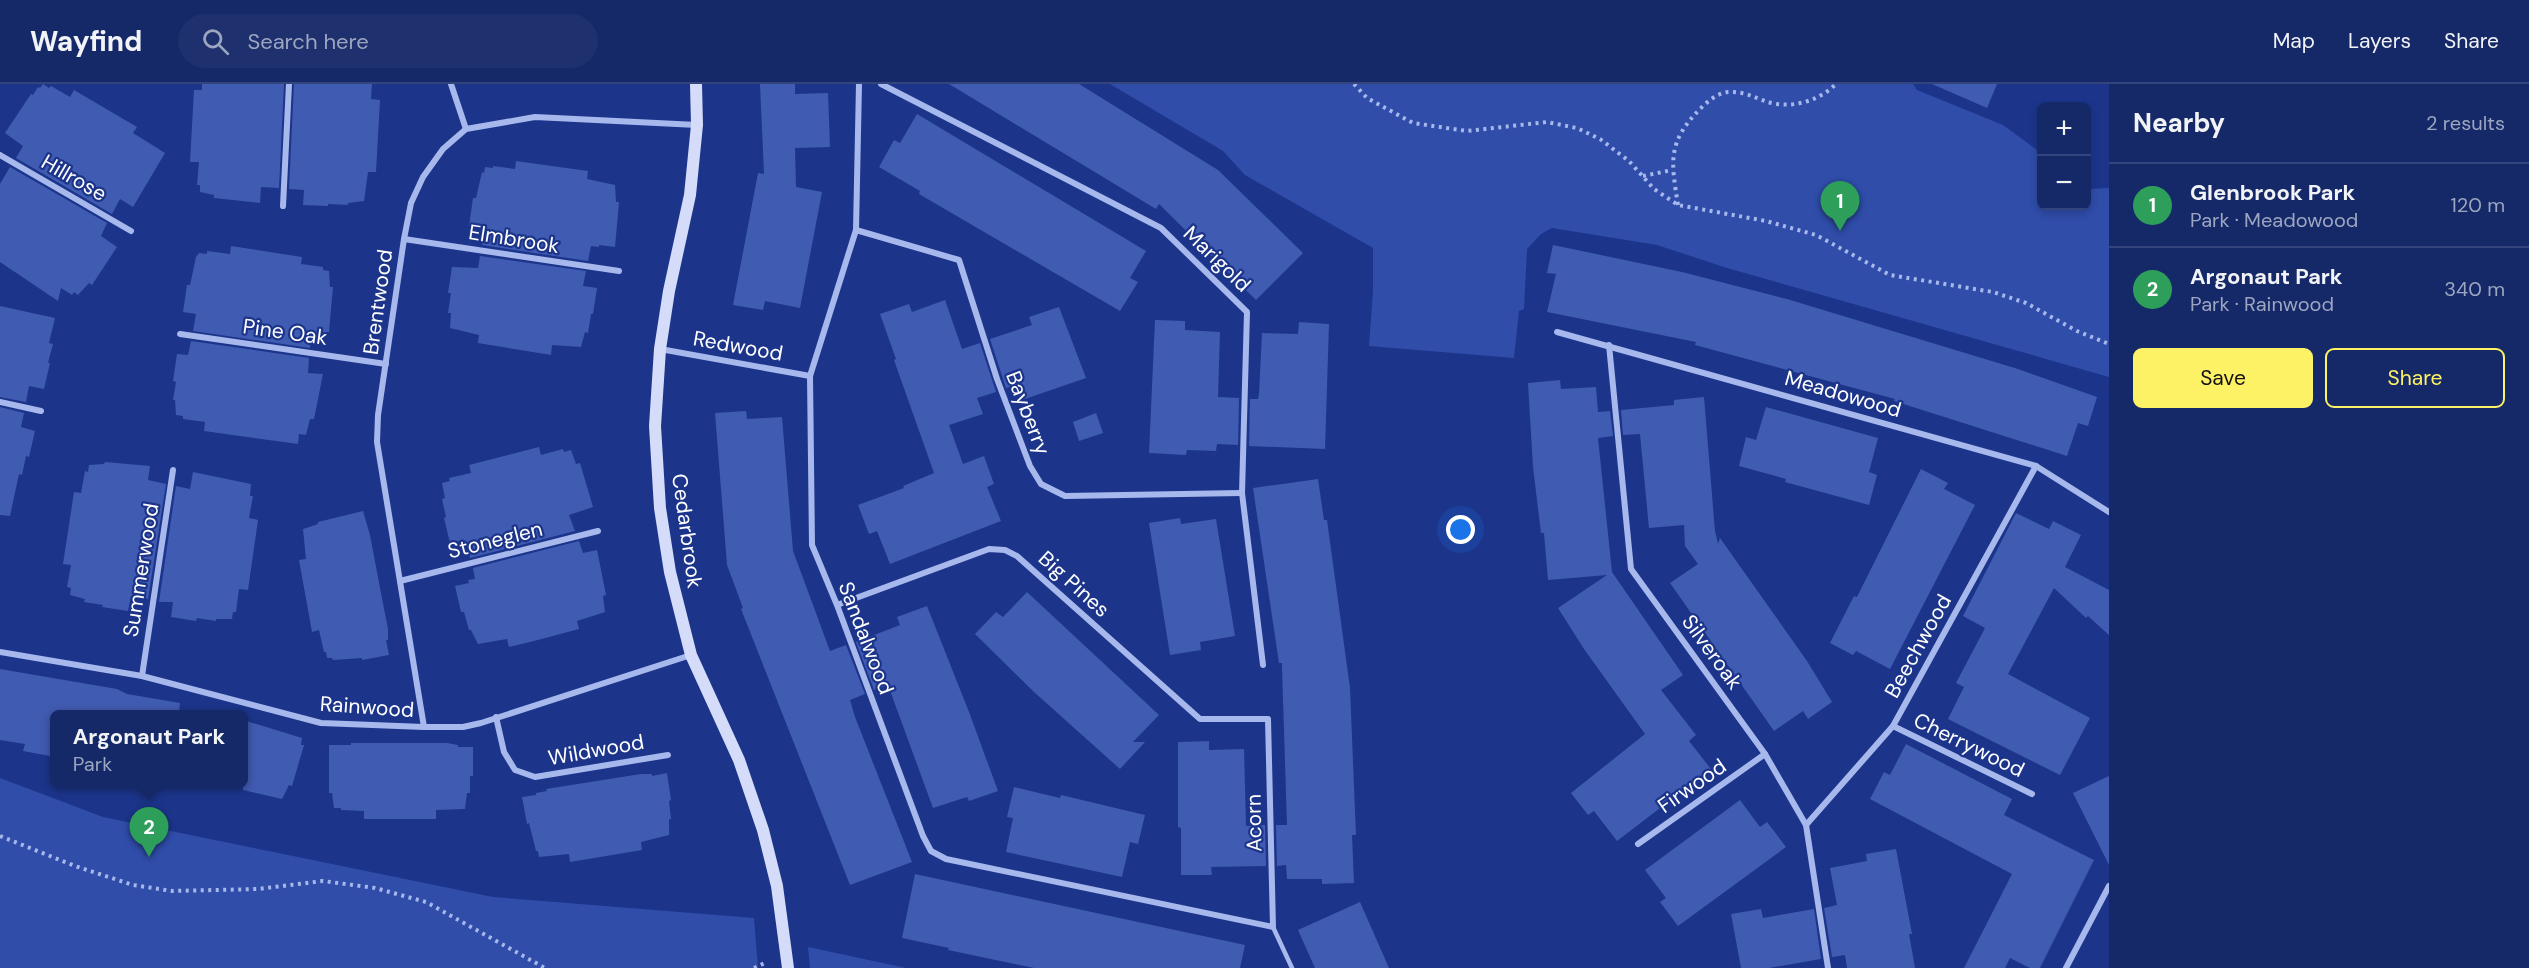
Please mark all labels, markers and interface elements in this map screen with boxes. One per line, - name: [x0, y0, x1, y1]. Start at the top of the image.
- search box: [178, 14, 598, 68]
- text: Wayfind: [30, 23, 142, 60]
- icon: search: [199, 25, 232, 58]
- text: Search here: [247, 27, 369, 56]
- text: Map: [2273, 27, 2315, 55]
- text: Layers: [2348, 27, 2411, 55]
- text: Share: [2444, 27, 2499, 55]
- map controls: [2037, 102, 2091, 210]
- button: +: [2037, 102, 2091, 156]
- text: Nearby: [2133, 106, 2225, 140]
- text: 2 results: [2426, 110, 2505, 136]
- street label: Hillrose: [36, 148, 112, 208]
- button: −: [2037, 156, 2091, 210]
- text: Glenbrook Park: [2190, 178, 2355, 207]
- pin: 1: [1820, 182, 1860, 231]
- text: 1: [2149, 192, 2156, 218]
- text: 120 m: [2451, 192, 2505, 218]
- text: Park · Meadowood: [2190, 207, 2358, 233]
- street label: Elmbrook: [467, 218, 562, 260]
- street label: Marigold: [1177, 220, 1257, 298]
- street label: Brentwood: [357, 248, 399, 356]
- text: Argonaut Park: [2190, 262, 2343, 291]
- text: 2: [2147, 276, 2158, 302]
- text: 340 m: [2444, 276, 2505, 302]
- text: Park · Rainwood: [2190, 291, 2334, 317]
- street label: Pine Oak: [241, 312, 329, 352]
- street label: Redwood: [691, 324, 785, 368]
- button: Save: [2133, 348, 2313, 408]
- button: Share: [2325, 348, 2505, 408]
- street label: Meadowood: [1781, 364, 1905, 424]
- street label: Bayberry: [999, 367, 1057, 459]
- street label: Cedarbrook: [665, 472, 709, 590]
- street label: Summerwood: [117, 501, 165, 639]
- street label: Stoneglen: [445, 515, 545, 565]
- your location: [1446, 515, 1475, 544]
- street label: Big Pines: [1032, 545, 1116, 623]
- street label: Sandalwood: [832, 578, 900, 698]
- street label: Beechwood: [1878, 589, 1958, 703]
- street label: Silveroak: [1675, 609, 1749, 695]
- street label: Rainwood: [319, 690, 415, 724]
- street label: Cherrywood: [1909, 706, 2029, 784]
- popup: [50, 710, 248, 788]
- text: Argonaut Park: [73, 722, 225, 751]
- street label: Wildwood: [546, 728, 646, 772]
- text: Park: [73, 751, 112, 777]
- street label: Firwood: [1652, 752, 1732, 820]
- street label: Acorn: [1239, 794, 1269, 852]
- pin: 2: [130, 808, 168, 857]

